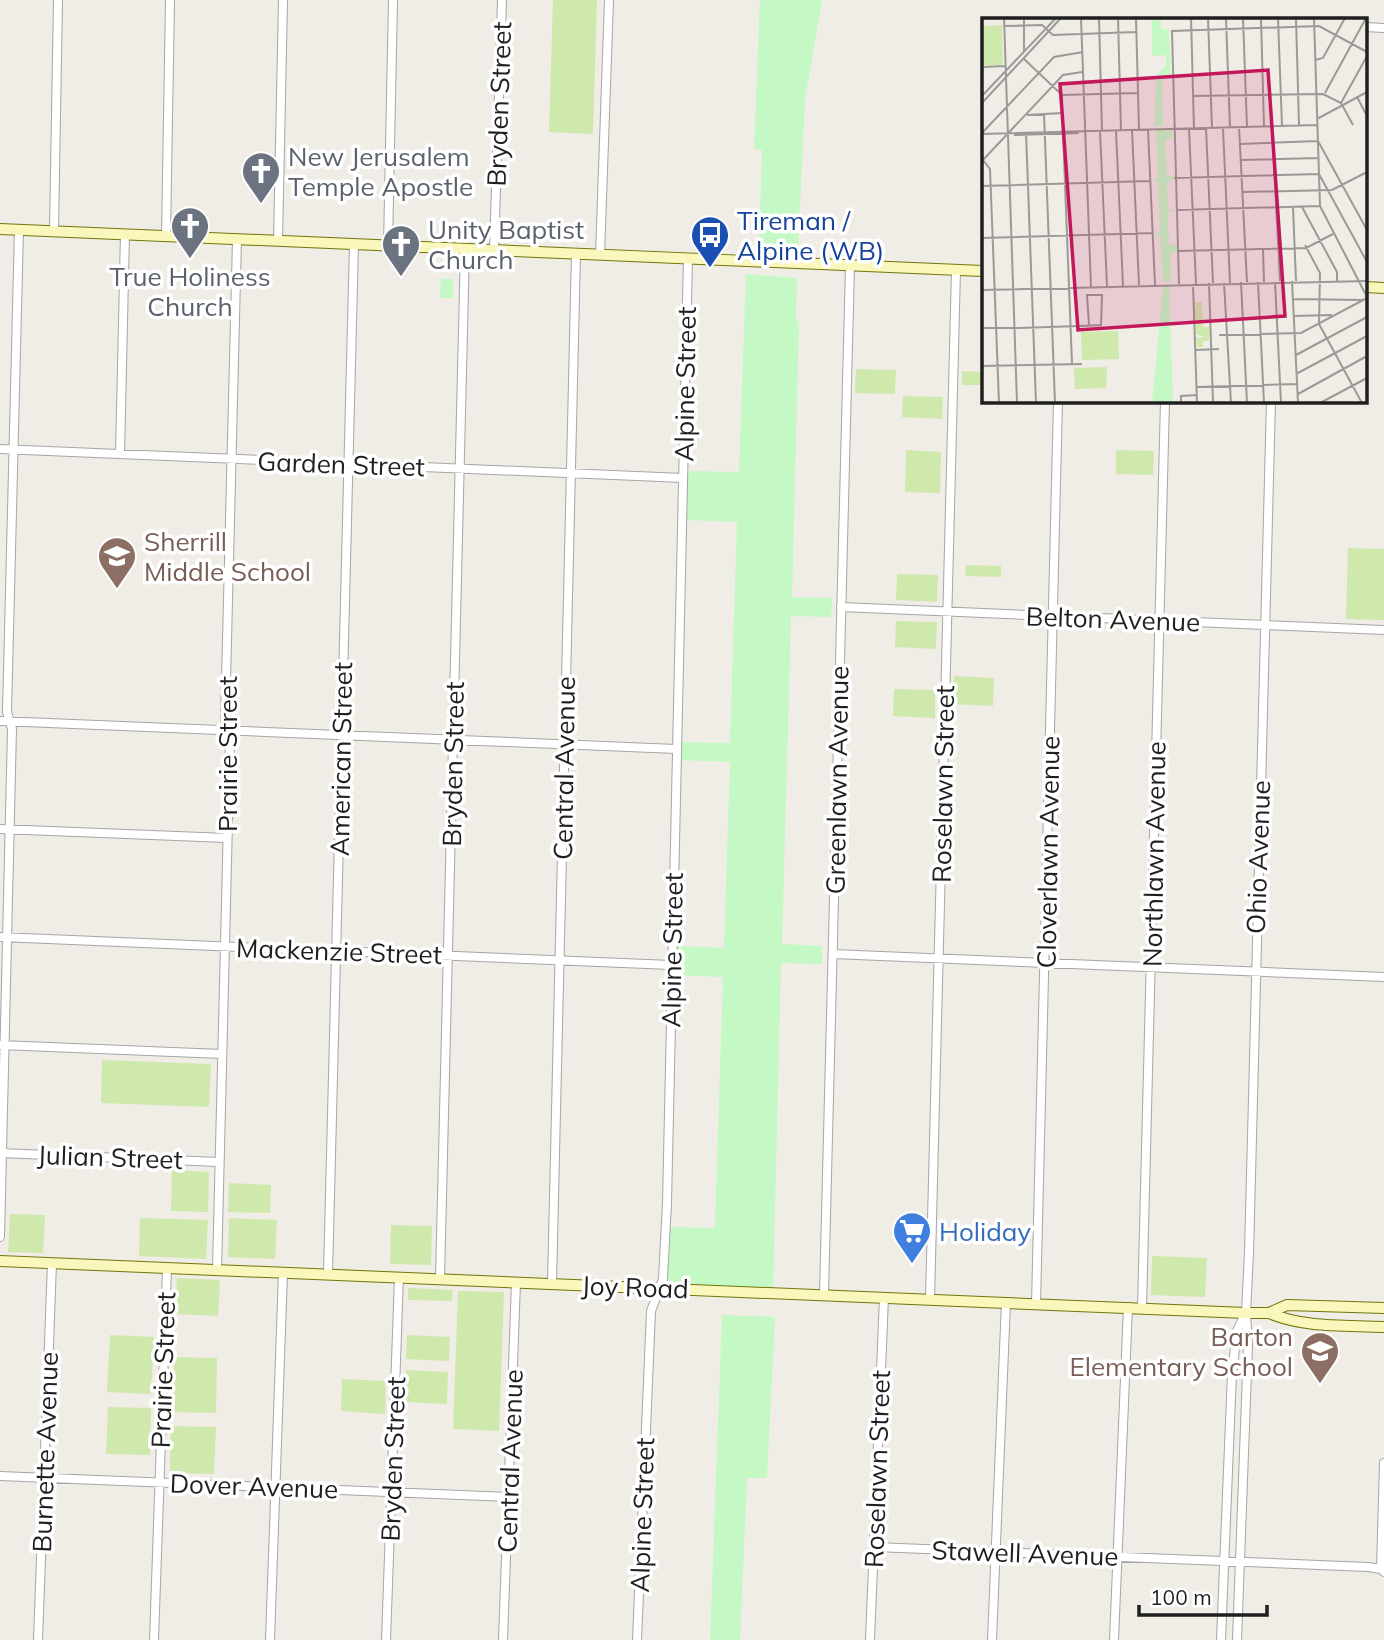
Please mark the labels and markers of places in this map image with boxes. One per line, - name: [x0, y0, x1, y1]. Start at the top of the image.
- place label: New Jerusalem Temple Apostle: [288, 140, 473, 203]
- church icon: New Jerusalem Temple Apostle: [240, 150, 282, 205]
- place label: Tireman / Alpine (WB): [737, 204, 884, 267]
- church icon: True Holiness Church: [169, 205, 211, 260]
- place label: Unity Baptist Church: [428, 213, 584, 276]
- bus stop icon: Tireman / Alpine (WB): [689, 214, 731, 269]
- church icon: Unity Baptist Church: [380, 223, 422, 278]
- place label: True Holiness Church: [109, 260, 271, 323]
- place label: Sherrill Middle School: [144, 525, 311, 588]
- school or university icon: Sherrill Middle School: [96, 535, 138, 590]
- supermarket icon: Holiday: [891, 1210, 933, 1265]
- place label: Holiday: [939, 1215, 1031, 1248]
- place label: Barton Elementary School: [1069, 1320, 1293, 1383]
- school or university icon: Barton Elementary School: [1299, 1330, 1341, 1385]

